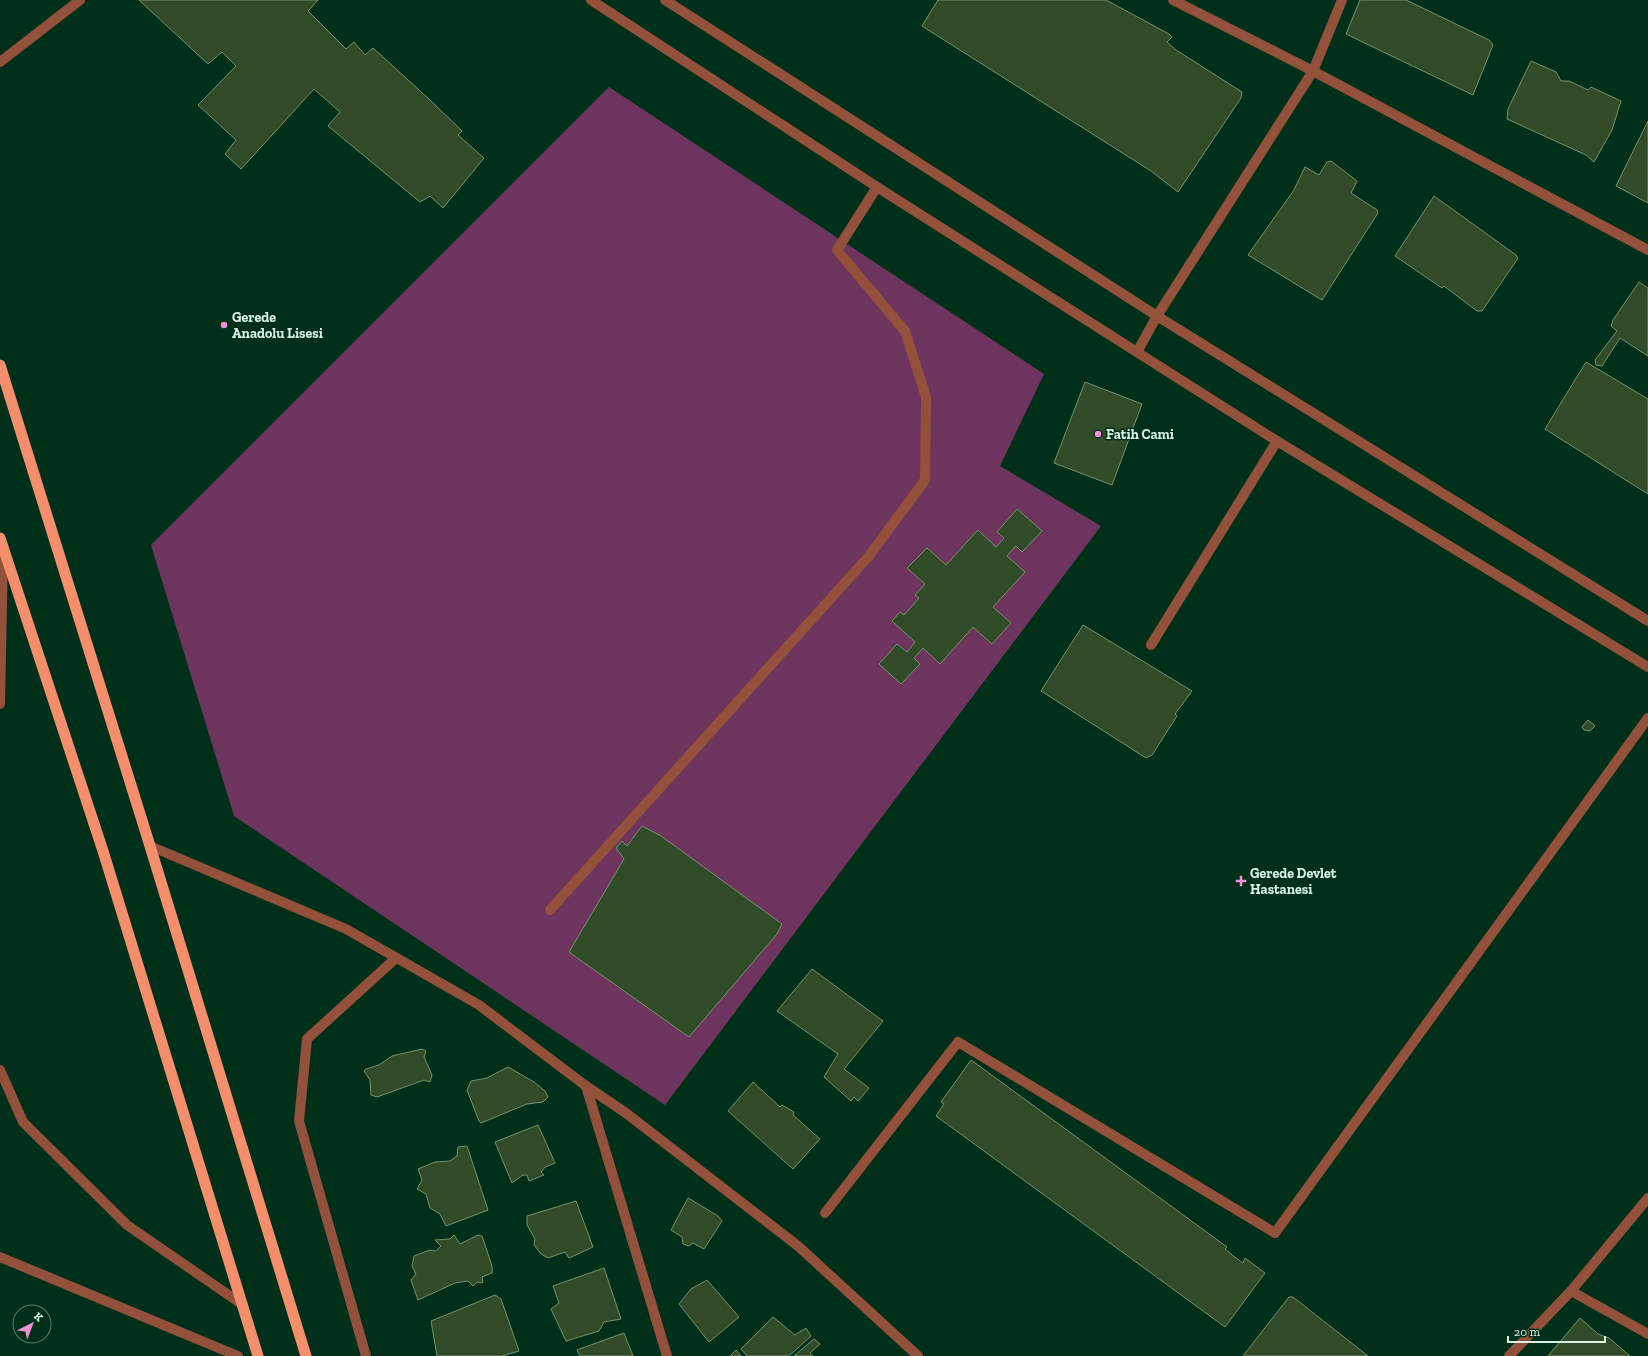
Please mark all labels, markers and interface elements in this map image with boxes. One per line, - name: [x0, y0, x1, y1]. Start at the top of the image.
- place label: Gerede Anadolu Lisesi: [232, 309, 323, 342]
- marker: Gerede Anadolu Lisesi: [219, 320, 229, 330]
- place label: Fatih Cami: [1106, 426, 1174, 443]
- marker: Fatih Cami: [1093, 429, 1103, 439]
- place label: Gerede Devlet Hastanesi: [1250, 865, 1337, 898]
- marker: Gerede Devlet Hastanesi: [1235, 875, 1247, 887]
- north arrow: [12, 1304, 52, 1344]
- text: K: [31, 1310, 46, 1325]
- scale bar: [1508, 1318, 1605, 1344]
- text: 20 m: [1514, 1325, 1541, 1339]

